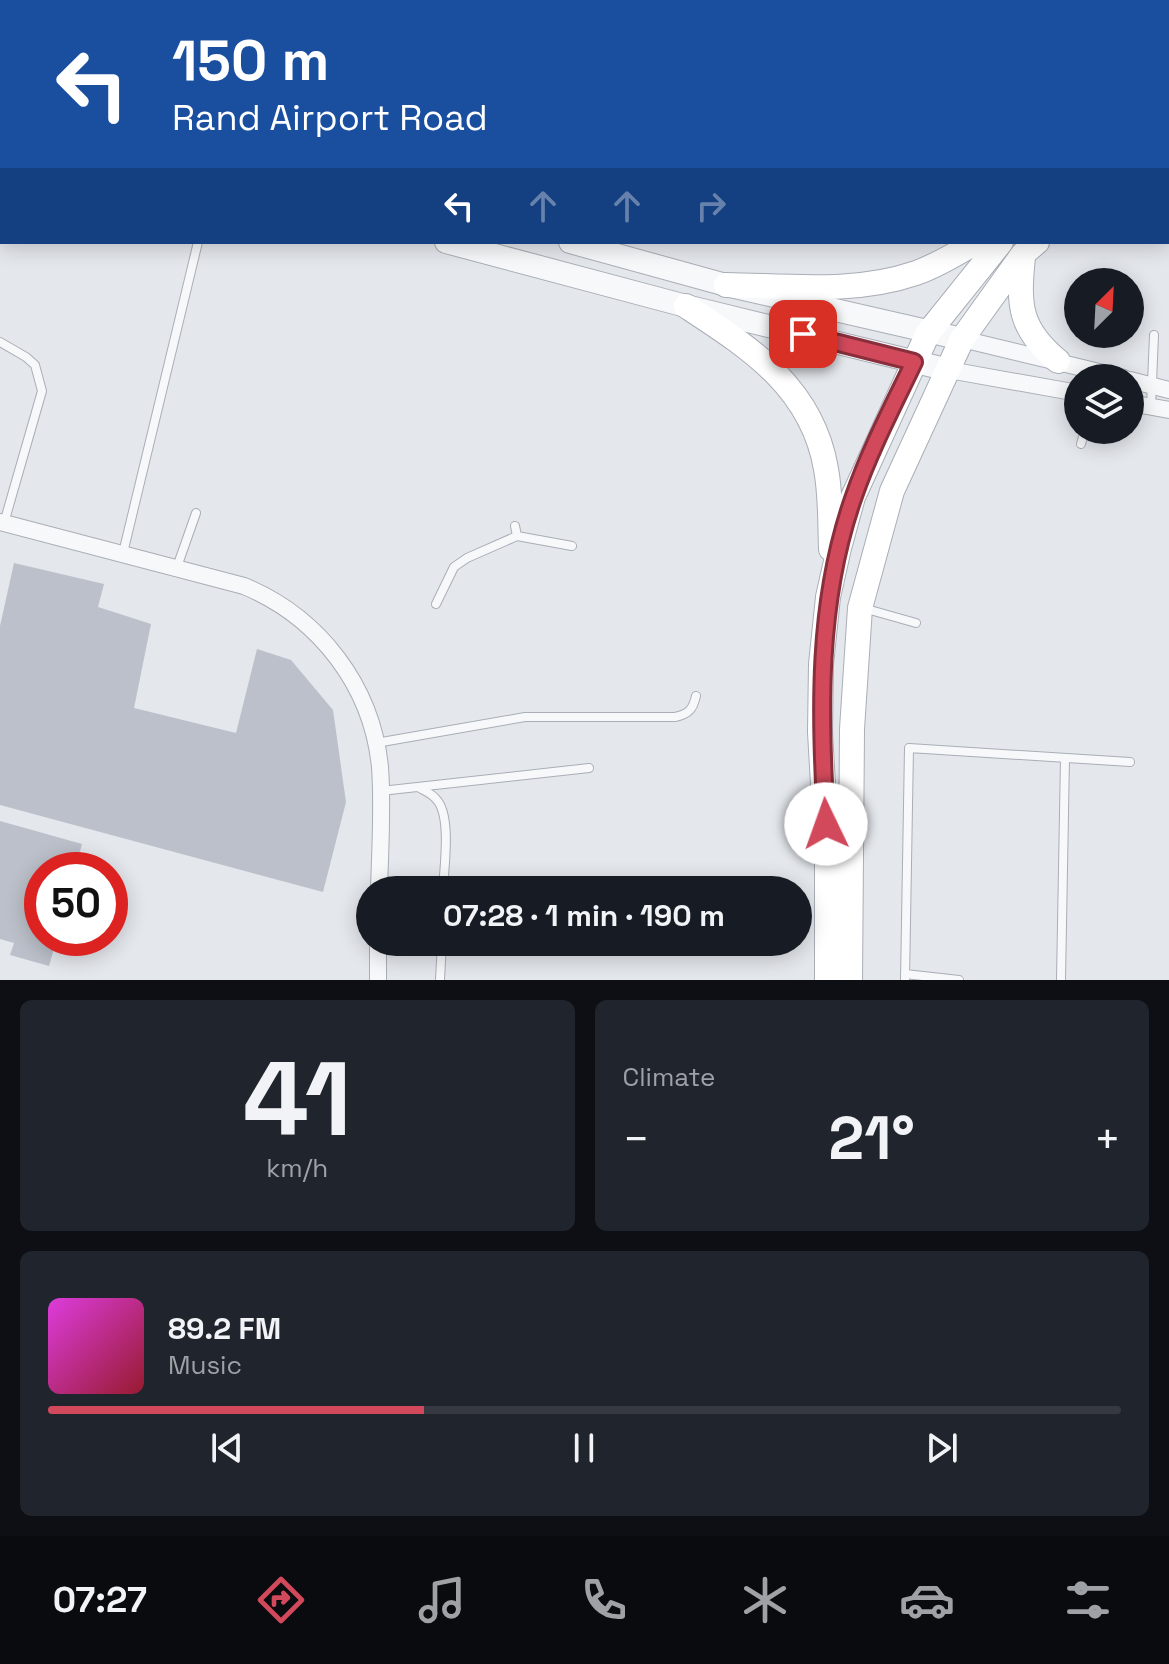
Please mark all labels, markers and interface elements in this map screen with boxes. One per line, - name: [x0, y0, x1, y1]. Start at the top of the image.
- text: 150 m: [172, 25, 329, 96]
- icon: left: [40, 32, 144, 136]
- text: Rand Airport Road: [172, 95, 488, 141]
- icon: left: [437, 184, 481, 228]
- icon: ahead: [521, 184, 565, 228]
- icon: ahead: [605, 184, 649, 228]
- icon: right: [689, 184, 733, 228]
- north arrow: [1064, 268, 1144, 348]
- map controls: [1064, 268, 1144, 444]
- pin: [769, 300, 837, 368]
- icon: arrive: [781, 312, 825, 356]
- button: layers: [1064, 364, 1144, 444]
- position arrow: [784, 782, 868, 866]
- speed limit sign: 50: [24, 852, 128, 956]
- text: 07:28 · 1 min · 190 m: [443, 896, 725, 935]
- text: 41: [243, 1033, 352, 1165]
- text: Climate: [623, 1060, 715, 1094]
- text: 21°: [829, 1100, 915, 1177]
- text: −: [623, 1111, 650, 1167]
- text: +: [1094, 1111, 1121, 1167]
- text: km/h: [266, 1151, 328, 1185]
- text: 89.2 FM: [168, 1309, 281, 1348]
- text: Music: [168, 1348, 242, 1382]
- icon: previous: [205, 1426, 249, 1470]
- icon: pause: [562, 1426, 606, 1470]
- icon: next: [920, 1426, 964, 1470]
- icon: directions: [253, 1572, 309, 1628]
- icon: music: [414, 1572, 470, 1628]
- icon: phone: [576, 1572, 632, 1628]
- icon: climate: [737, 1572, 793, 1628]
- icon: car: [899, 1572, 955, 1628]
- icon: filters: [1060, 1572, 1116, 1628]
- text: 07:27: [53, 1577, 147, 1623]

